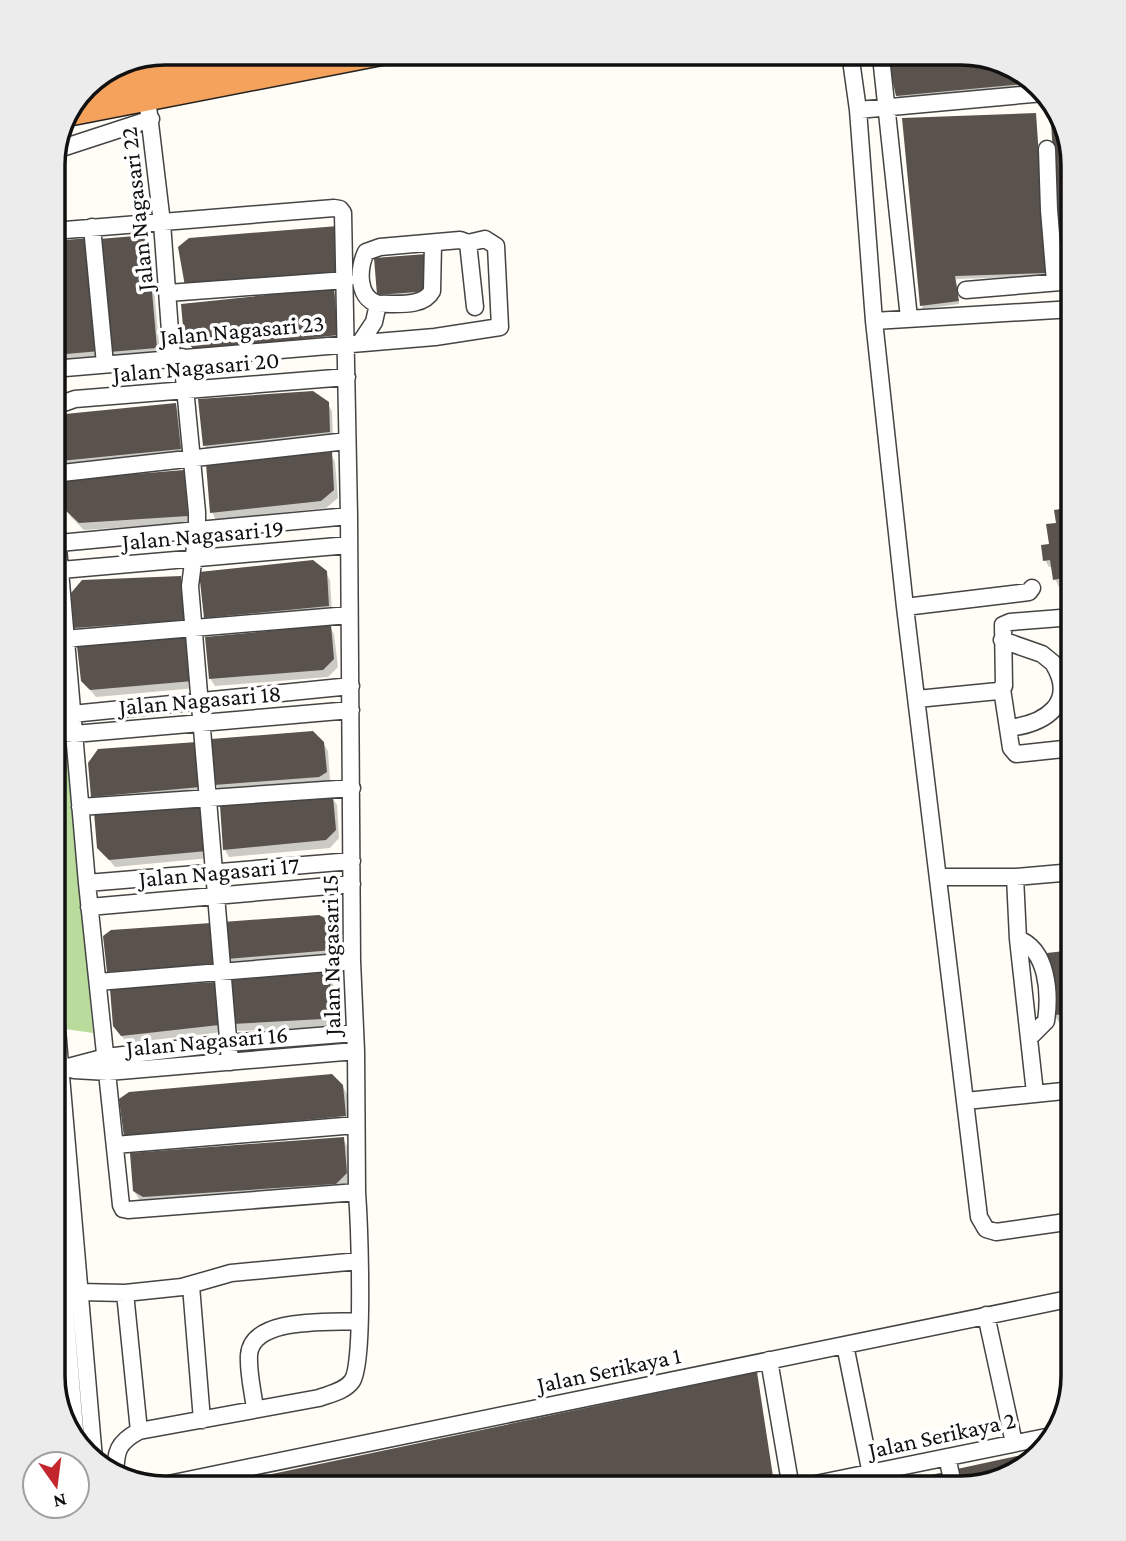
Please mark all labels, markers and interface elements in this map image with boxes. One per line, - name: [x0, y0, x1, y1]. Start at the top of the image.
- street label: Jalan Nagasari 22: [114, 126, 159, 294]
- street label: Jalan Nagasari 23: [157, 309, 325, 350]
- street label: Jalan Nagasari 20: [110, 346, 280, 387]
- street label: Jalan Nagasari 19: [119, 514, 285, 555]
- street label: Jalan Nagasari 18: [116, 679, 282, 720]
- street label: Jalan Nagasari 17: [135, 851, 300, 892]
- street label: Jalan Nagasari 15: [316, 874, 345, 1038]
- street label: Jalan Nagasari 16: [123, 1020, 289, 1061]
- street label: Jalan Serikaya 1: [533, 1341, 683, 1398]
- street label: Jalan Serikaya 2: [864, 1406, 1018, 1464]
- north arrow: [21, 1450, 91, 1520]
- text: N: [51, 1489, 69, 1513]

